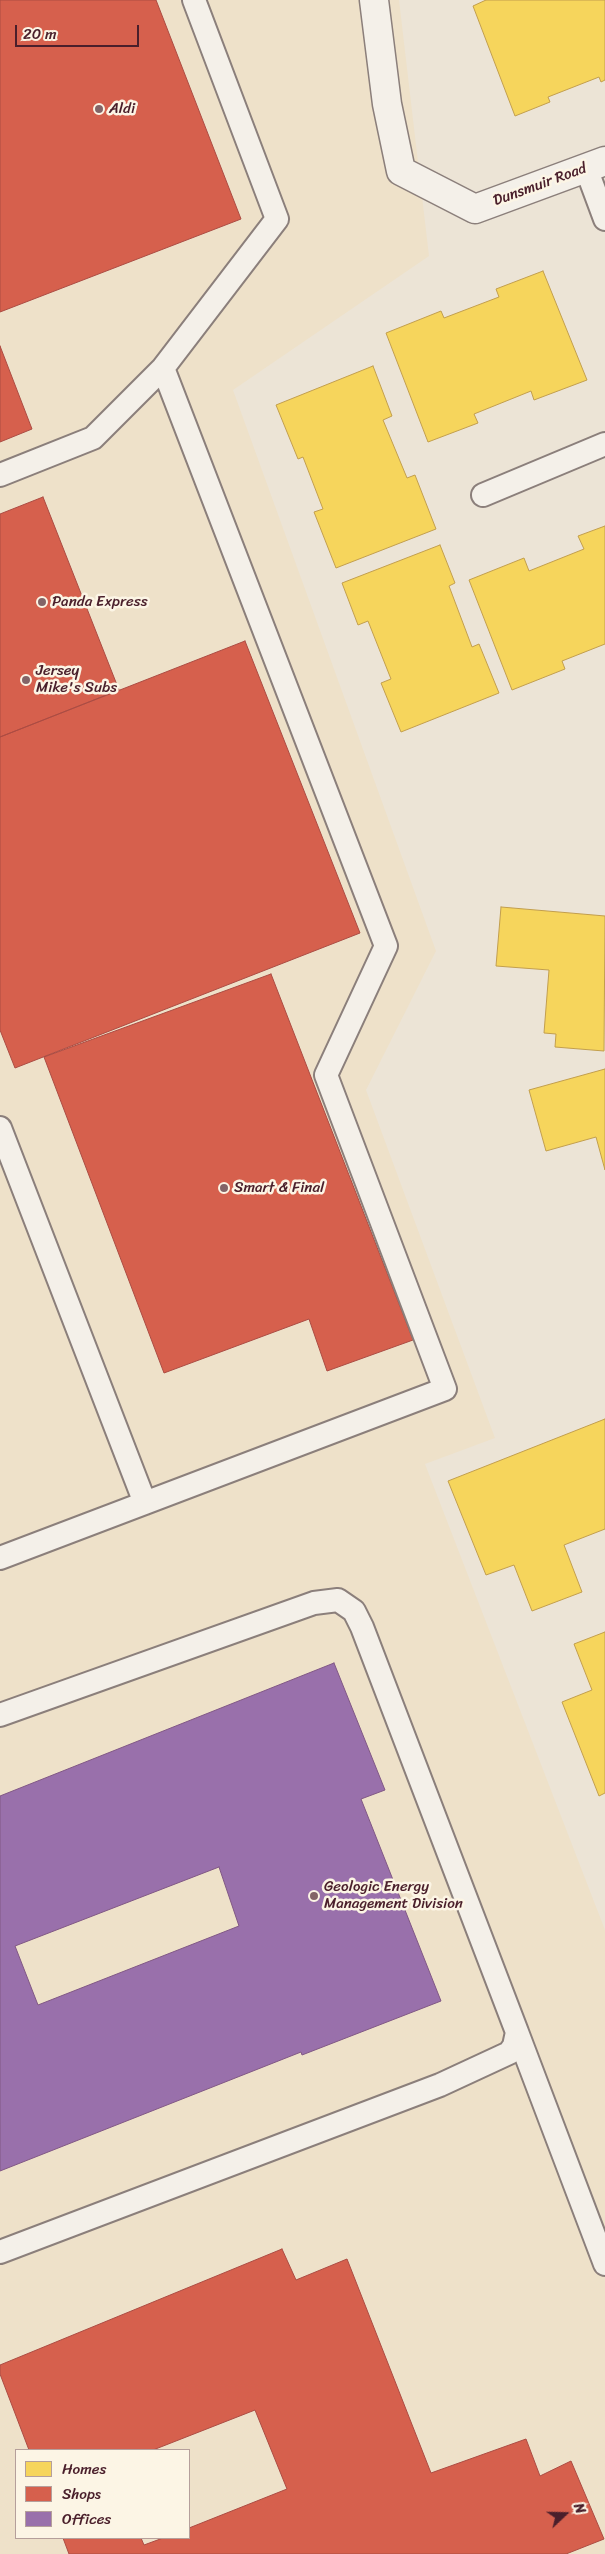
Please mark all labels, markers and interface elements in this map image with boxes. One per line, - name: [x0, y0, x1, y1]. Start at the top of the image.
- scale bar: [18, 15, 141, 47]
- text: 20 m: [23, 21, 57, 47]
- place label: Aldi: [109, 100, 135, 118]
- marker: Aldi: [93, 103, 105, 115]
- street label: Dunsmuir Road: [491, 160, 589, 210]
- place label: Panda Express: [52, 593, 148, 611]
- marker: Panda Express: [36, 596, 48, 608]
- place label: Jersey Mike's Subs: [36, 662, 117, 697]
- marker: Jersey Mike's Subs: [20, 674, 32, 686]
- place label: Smart & Final: [234, 1179, 324, 1197]
- marker: Smart & Final: [218, 1182, 230, 1194]
- place label: Geologic Energy Management Division: [324, 1878, 463, 1913]
- marker: Geologic Energy Management Division: [308, 1890, 320, 1902]
- legend: [15, 2449, 190, 2539]
- text: Homes: [62, 2456, 106, 2482]
- text: Shops: [62, 2481, 101, 2507]
- north arrow: [540, 2489, 590, 2539]
- text: N: [566, 2499, 593, 2517]
- text: Offices: [62, 2506, 111, 2532]

